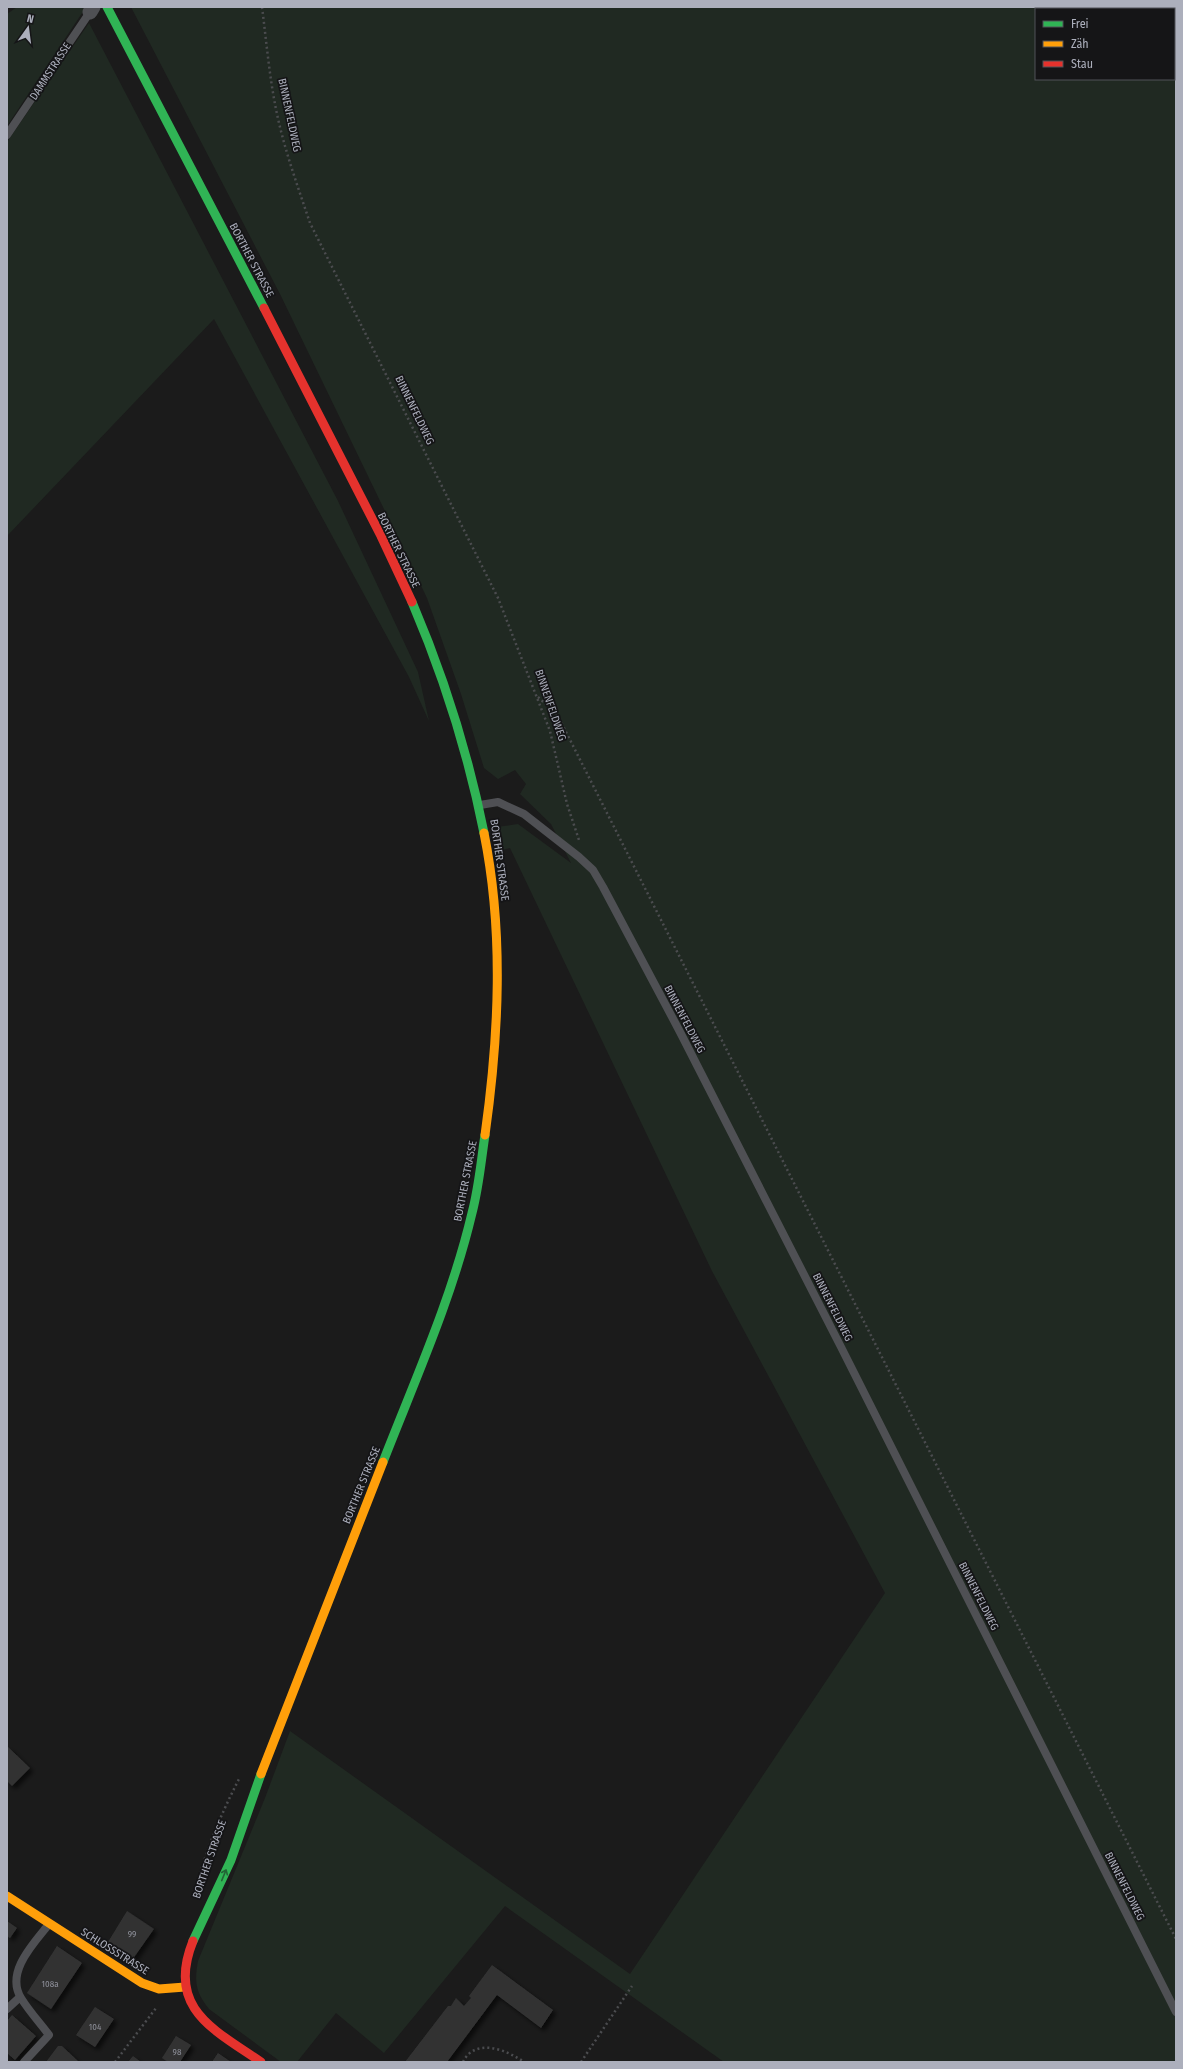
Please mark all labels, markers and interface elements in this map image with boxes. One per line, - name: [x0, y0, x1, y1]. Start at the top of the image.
- north arrow: [8, 8, 48, 48]
- legend: [1035, 8, 1175, 80]
- text: N: [26, 12, 35, 26]
- text: Frei: [1071, 17, 1089, 31]
- text: Zäh: [1071, 37, 1089, 51]
- street label: DAMMSTRASSE: [27, 40, 74, 102]
- text: Stau: [1071, 57, 1093, 71]
- street label: BINNENFELDWEG: [275, 77, 304, 153]
- street label: BORTHER STRASSE: [227, 221, 277, 300]
- street label: BINNENFELDWEG: [392, 374, 437, 447]
- street label: BORTHER STRASSE: [375, 510, 422, 590]
- street label: BINNENFELDWEG: [532, 668, 569, 743]
- street label: BORTHER STRASSE: [487, 818, 512, 902]
- street label: BINNENFELDWEG: [661, 983, 708, 1055]
- street label: BORTHER STRASSE: [451, 1139, 480, 1223]
- street label: BINNENFELDWEG: [810, 1271, 855, 1344]
- street label: BORTHER STRASSE: [340, 1445, 383, 1526]
- street label: BINNENFELDWEG: [956, 1560, 1001, 1633]
- street label: BORTHER STRASSE: [190, 1818, 229, 1900]
- street label: BINNENFELDWEG: [1102, 1850, 1147, 1923]
- one-way arrow: [221, 1870, 228, 1882]
- street label: SCHLOSSSTRASSE: [78, 1925, 151, 1978]
- house number: 99: [128, 1929, 136, 1939]
- house number: 108a: [41, 1979, 59, 1989]
- house number: 104: [89, 2022, 102, 2032]
- house number: 98: [173, 2047, 182, 2057]

